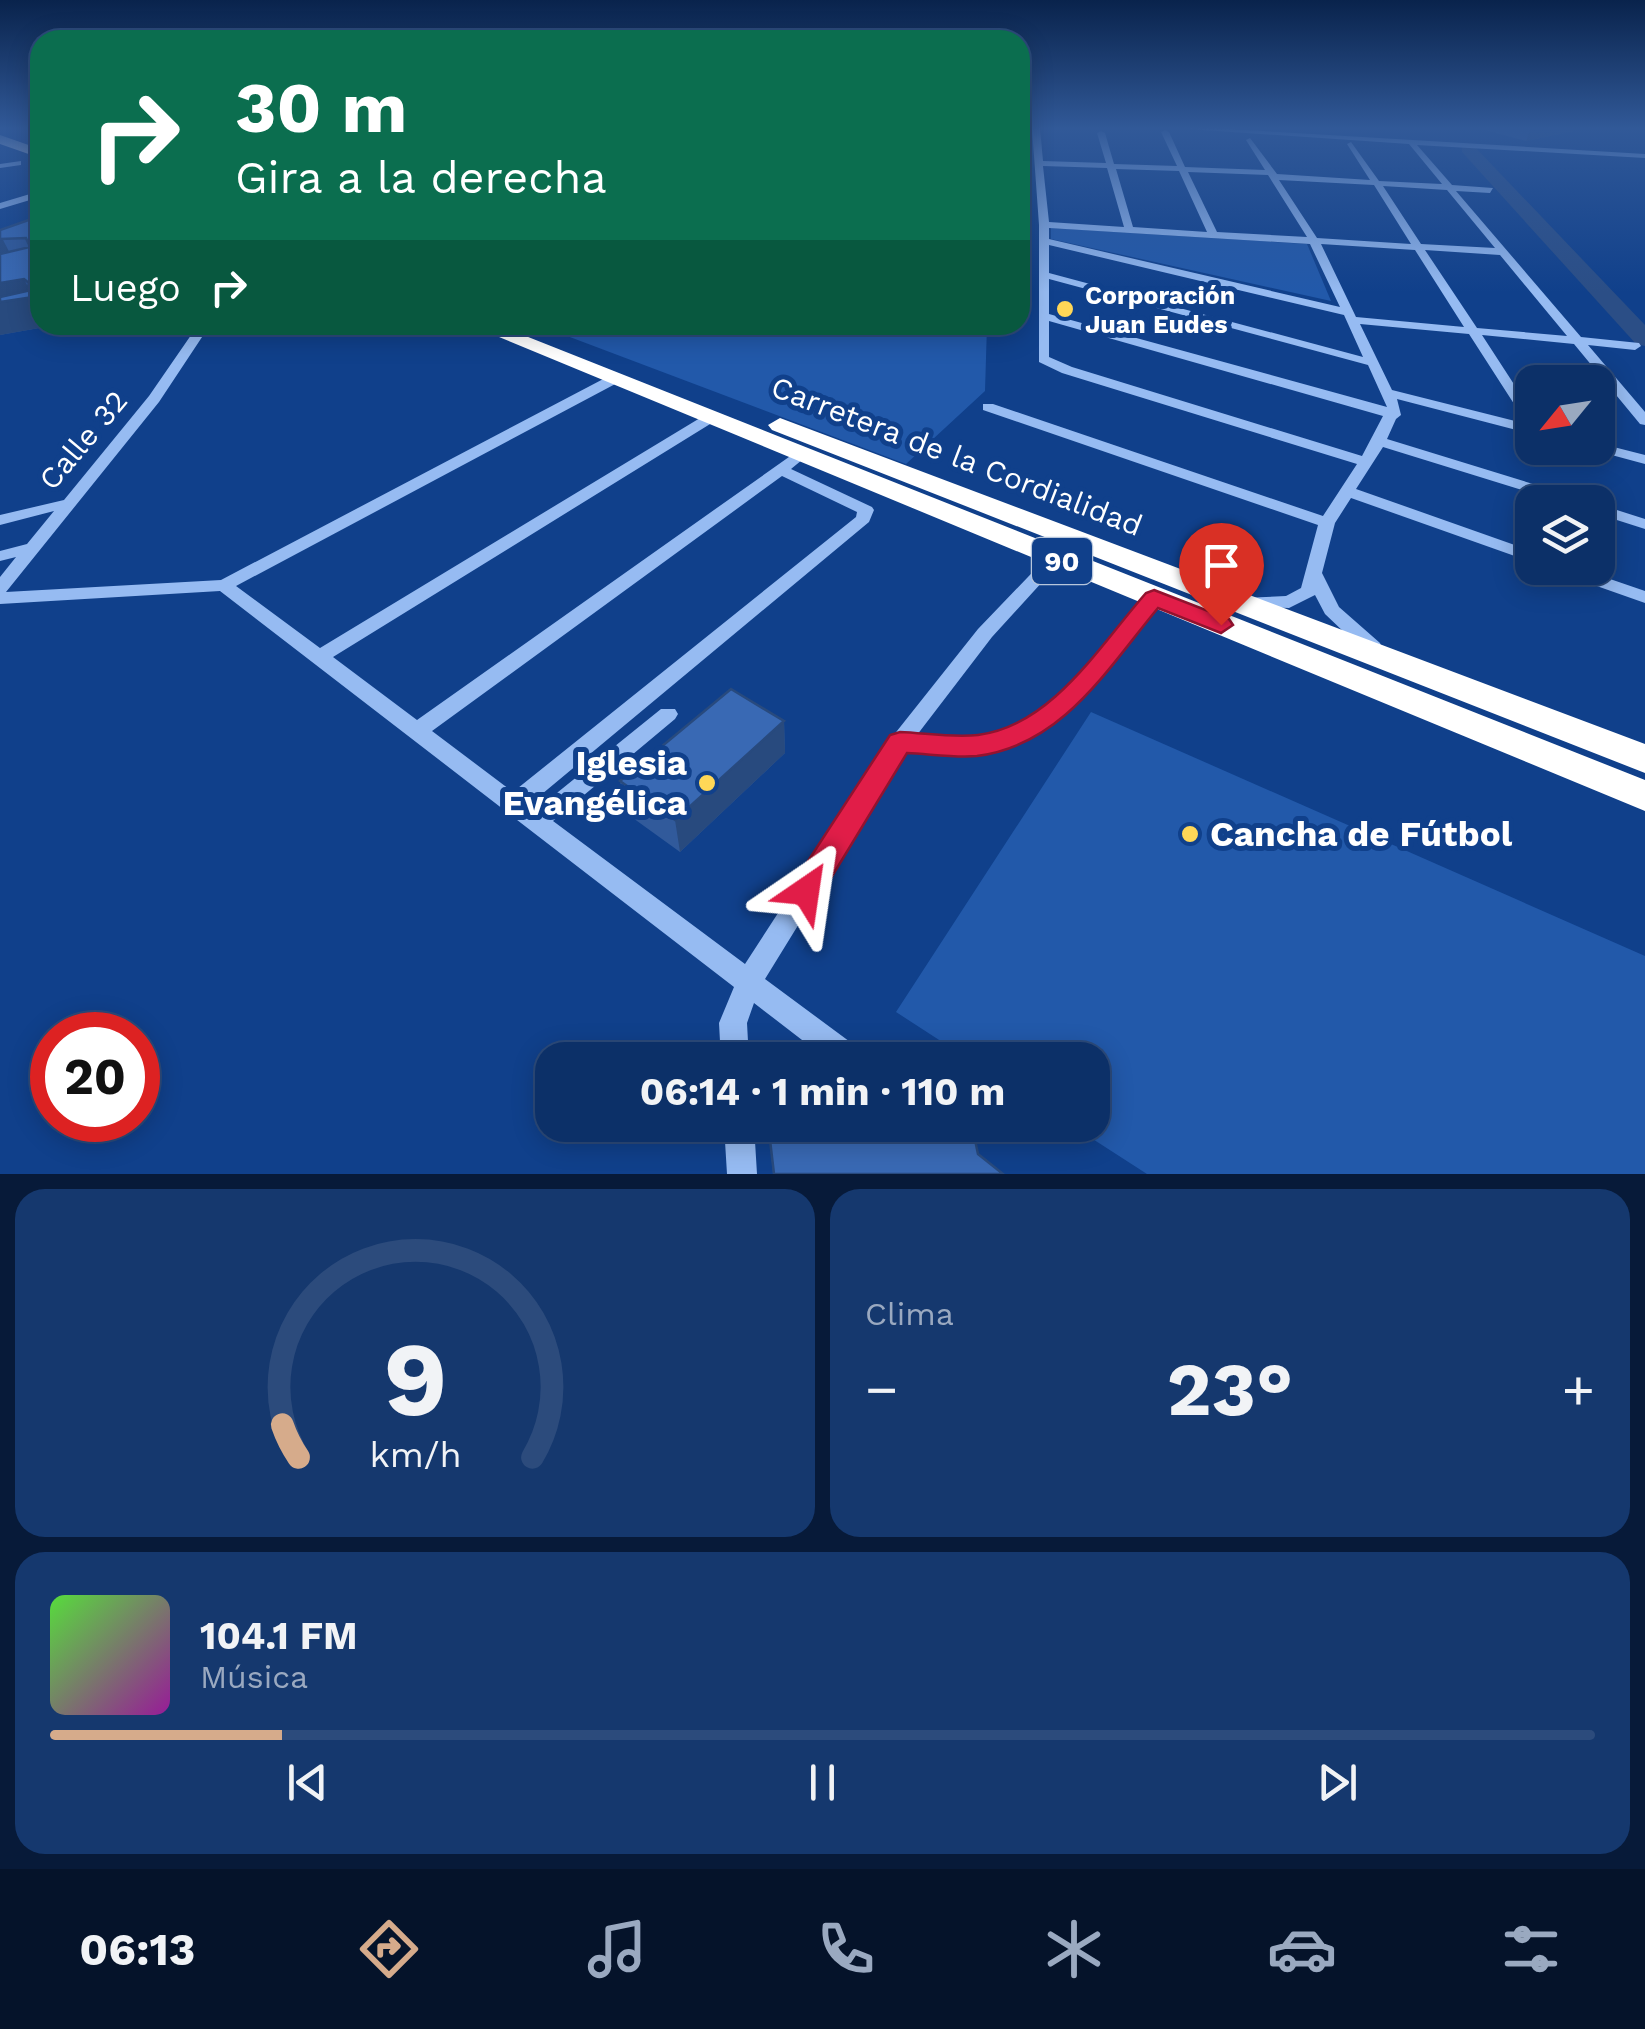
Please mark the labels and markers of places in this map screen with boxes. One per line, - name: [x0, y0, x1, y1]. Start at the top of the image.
- place label: Corporación Juan Eudes: [1085, 281, 1235, 339]
- marker: Corporación Juan Eudes: [1054, 298, 1076, 320]
- pin: [1179, 523, 1264, 626]
- place label: Iglesia Evangélica: [503, 742, 688, 824]
- marker: Iglesia Evangélica: [696, 772, 718, 794]
- place label: Cancha de Fútbol: [1210, 813, 1513, 855]
- marker: Cancha de Fútbol: [1179, 823, 1201, 845]

